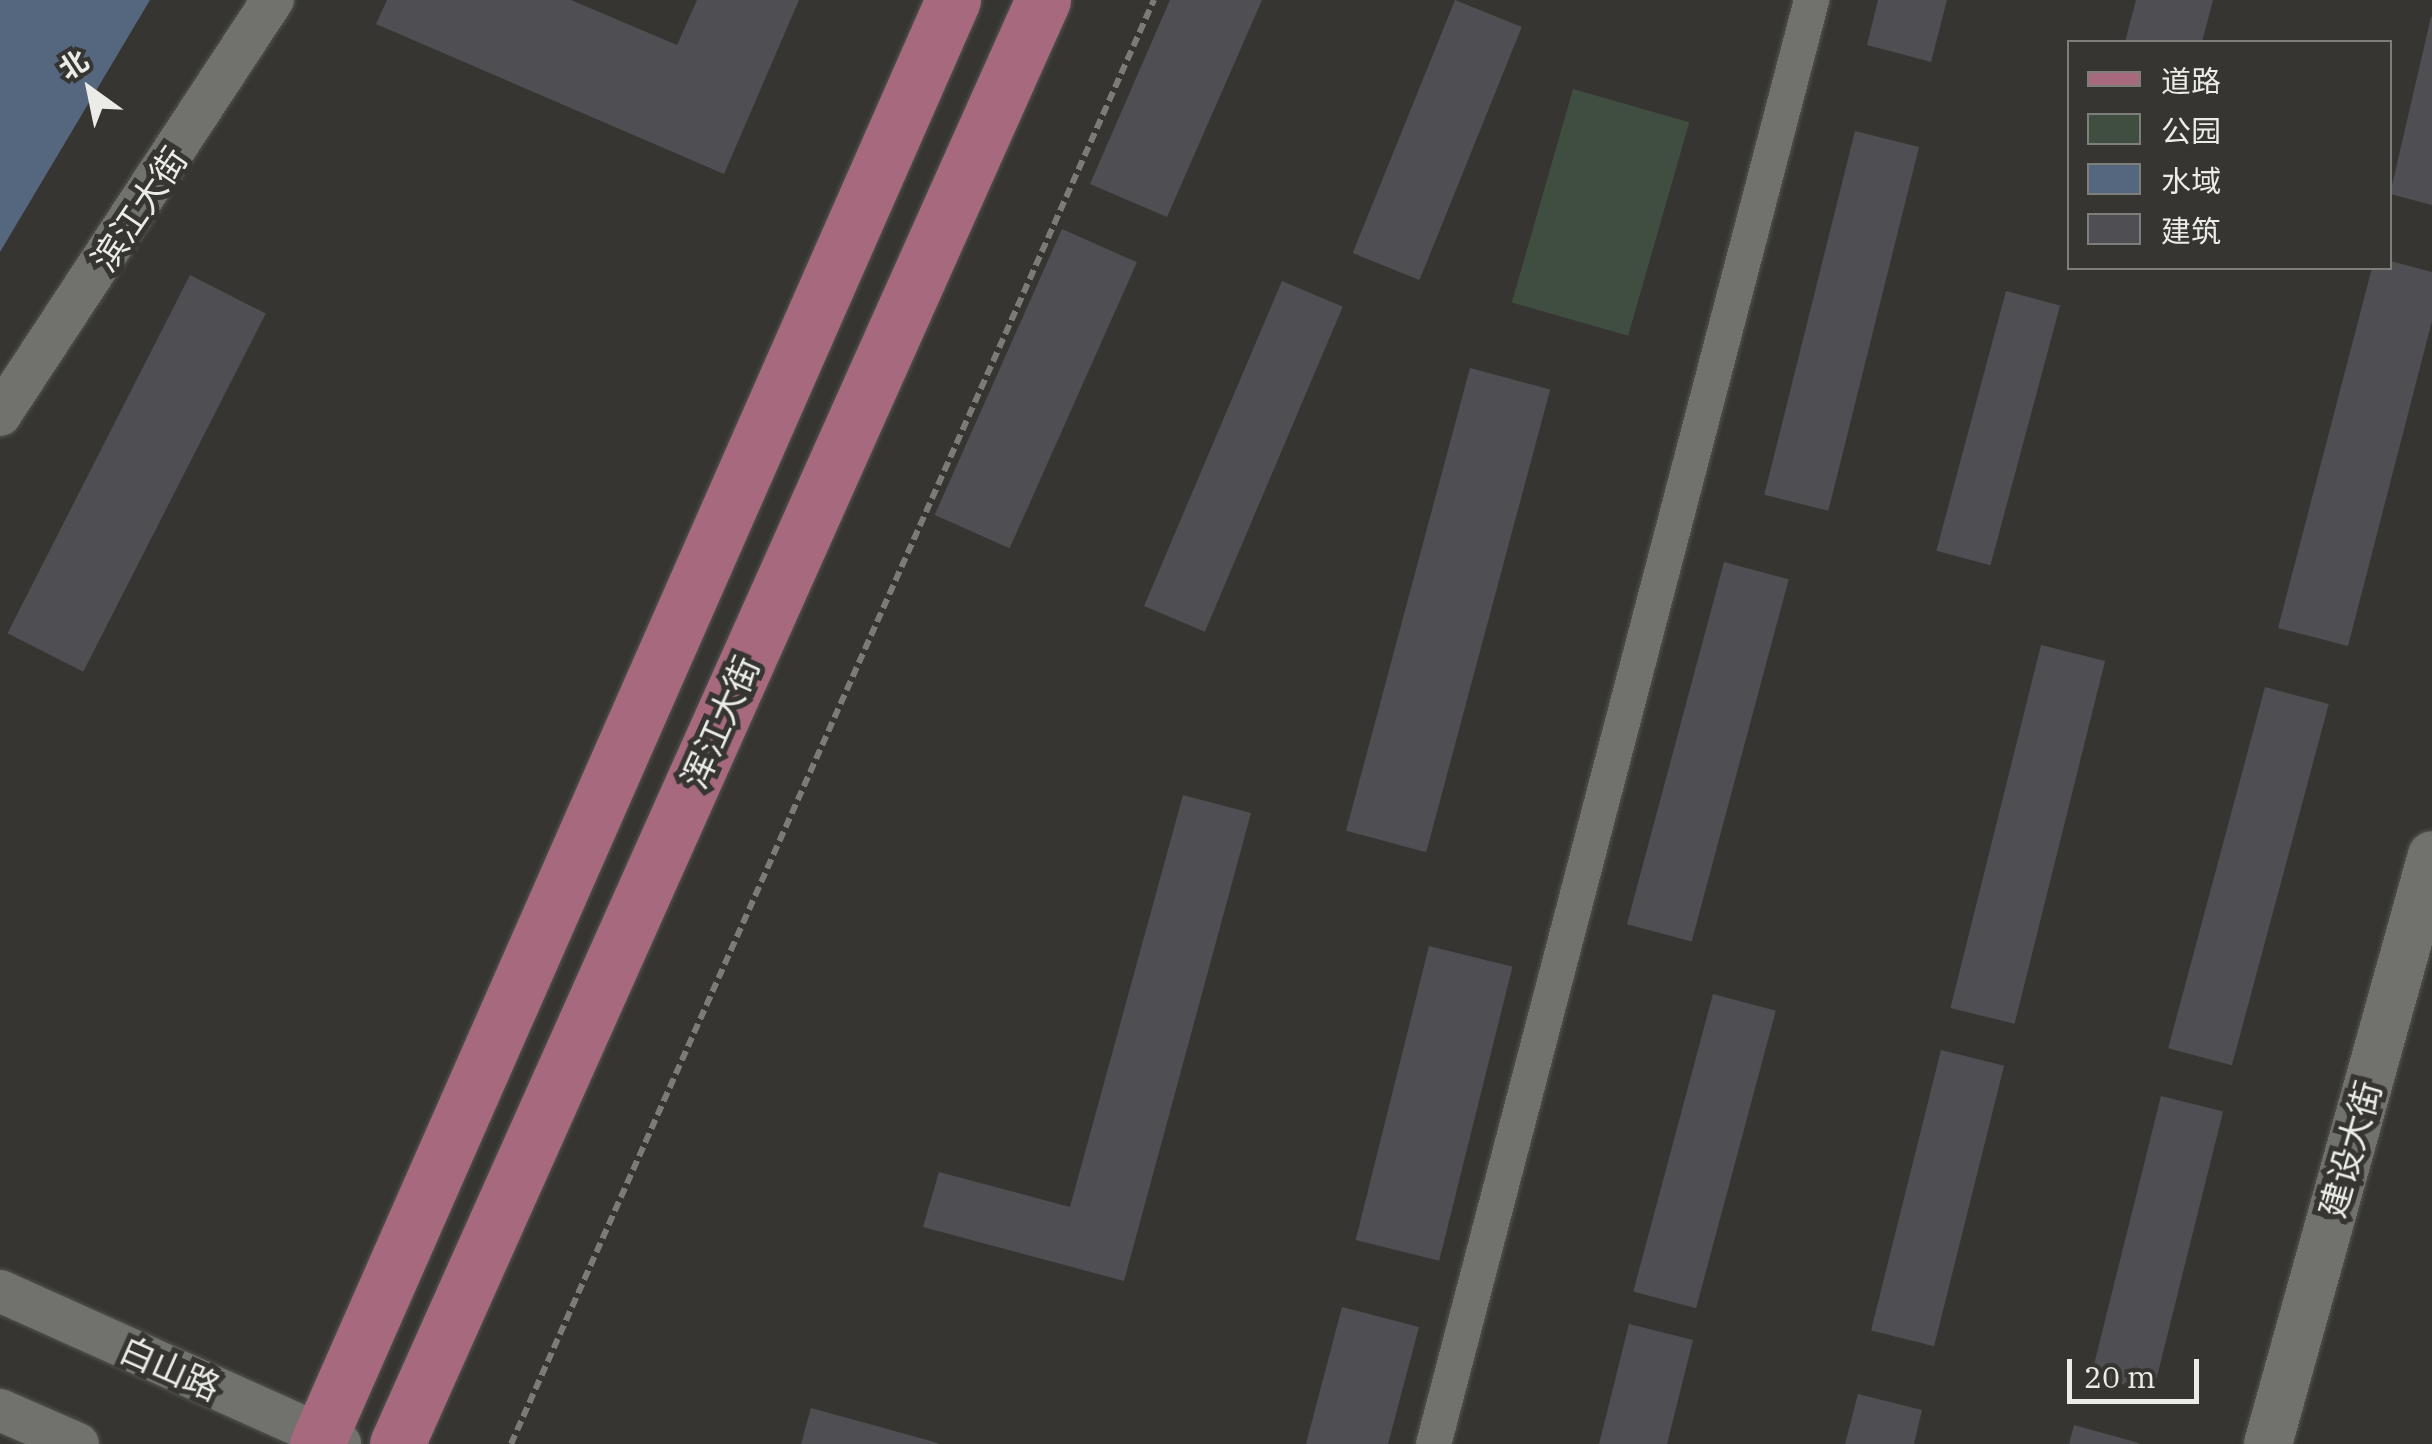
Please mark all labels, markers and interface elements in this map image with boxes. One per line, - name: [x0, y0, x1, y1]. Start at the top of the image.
- north arrow: [40, 40, 140, 140]
- legend: [2067, 40, 2392, 270]
- text: 北: [52, 41, 95, 88]
- text: 道路: [2161, 61, 2221, 100]
- text: 公园: [2161, 111, 2221, 150]
- street label: 滨江大街: [82, 139, 196, 279]
- text: 水域: [2161, 161, 2221, 200]
- text: 建筑: [2161, 211, 2221, 250]
- street label: 浑江大街: [672, 650, 768, 794]
- street label: 建设大街: [2311, 1076, 2389, 1222]
- street label: 白山路: [113, 1327, 227, 1409]
- scale bar: [2072, 1339, 2204, 1401]
- text: 20 m: [2084, 1357, 2156, 1396]

